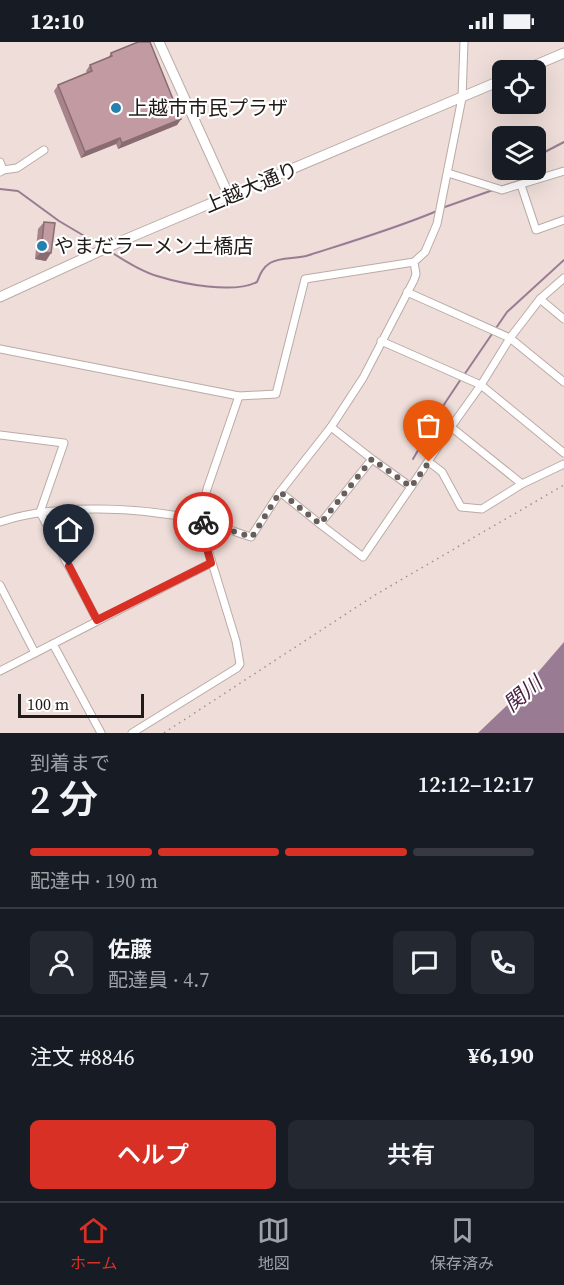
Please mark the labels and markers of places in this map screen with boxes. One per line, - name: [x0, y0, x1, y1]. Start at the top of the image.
- place label: 上越市市民プラザ: [128, 94, 288, 122]
- marker: 上越市市民プラザ: [109, 101, 123, 115]
- place label: やまだラーメン土橋店: [54, 232, 253, 260]
- marker: やまだラーメン土橋店: [35, 239, 49, 253]
- pin: [403, 400, 454, 462]
- pin: [43, 504, 94, 566]

